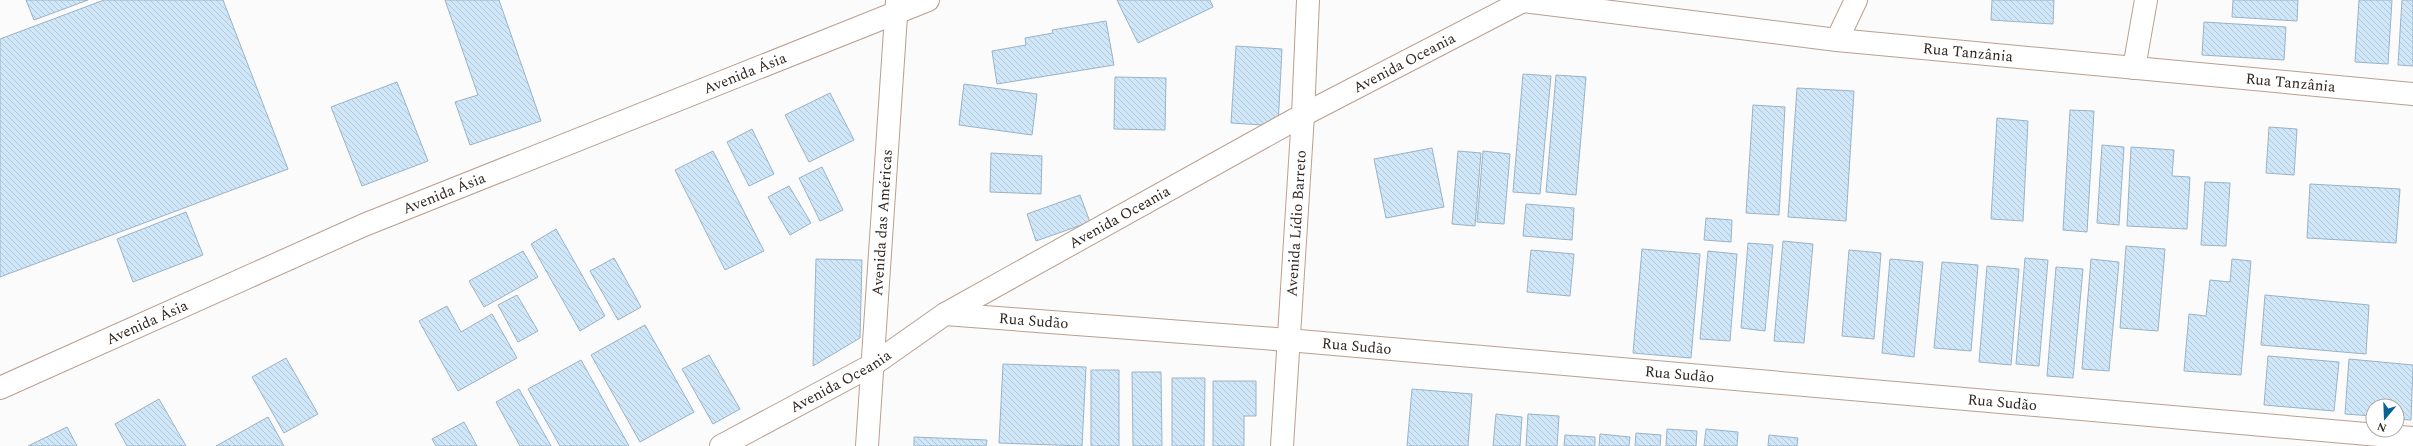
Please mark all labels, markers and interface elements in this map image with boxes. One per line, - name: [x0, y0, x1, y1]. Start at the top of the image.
- street label: Avenida Oceania: [1349, 27, 1460, 99]
- street label: Rua Tanzânia: [1922, 37, 2015, 69]
- street label: Avenida Ásia: [700, 46, 791, 100]
- street label: Rua Tanzânia: [2245, 67, 2337, 99]
- street label: Avenida das Américas: [866, 148, 899, 297]
- street label: Avenida Lídio Barreto: [1280, 149, 1313, 298]
- street label: Avenida Ásia: [399, 166, 490, 220]
- street label: Avenida Oceania: [1065, 180, 1175, 255]
- street label: Avenida Ásia: [102, 294, 192, 351]
- street label: Rua Sudão: [998, 307, 1069, 335]
- street label: Rua Sudão: [1321, 332, 1392, 361]
- street label: Avenida Oceania: [786, 344, 897, 419]
- street label: Rua Sudão: [1644, 360, 1715, 389]
- street label: Rua Sudão: [1967, 388, 2038, 417]
- north arrow: [2365, 398, 2405, 438]
- text: N: [2375, 417, 2389, 436]

